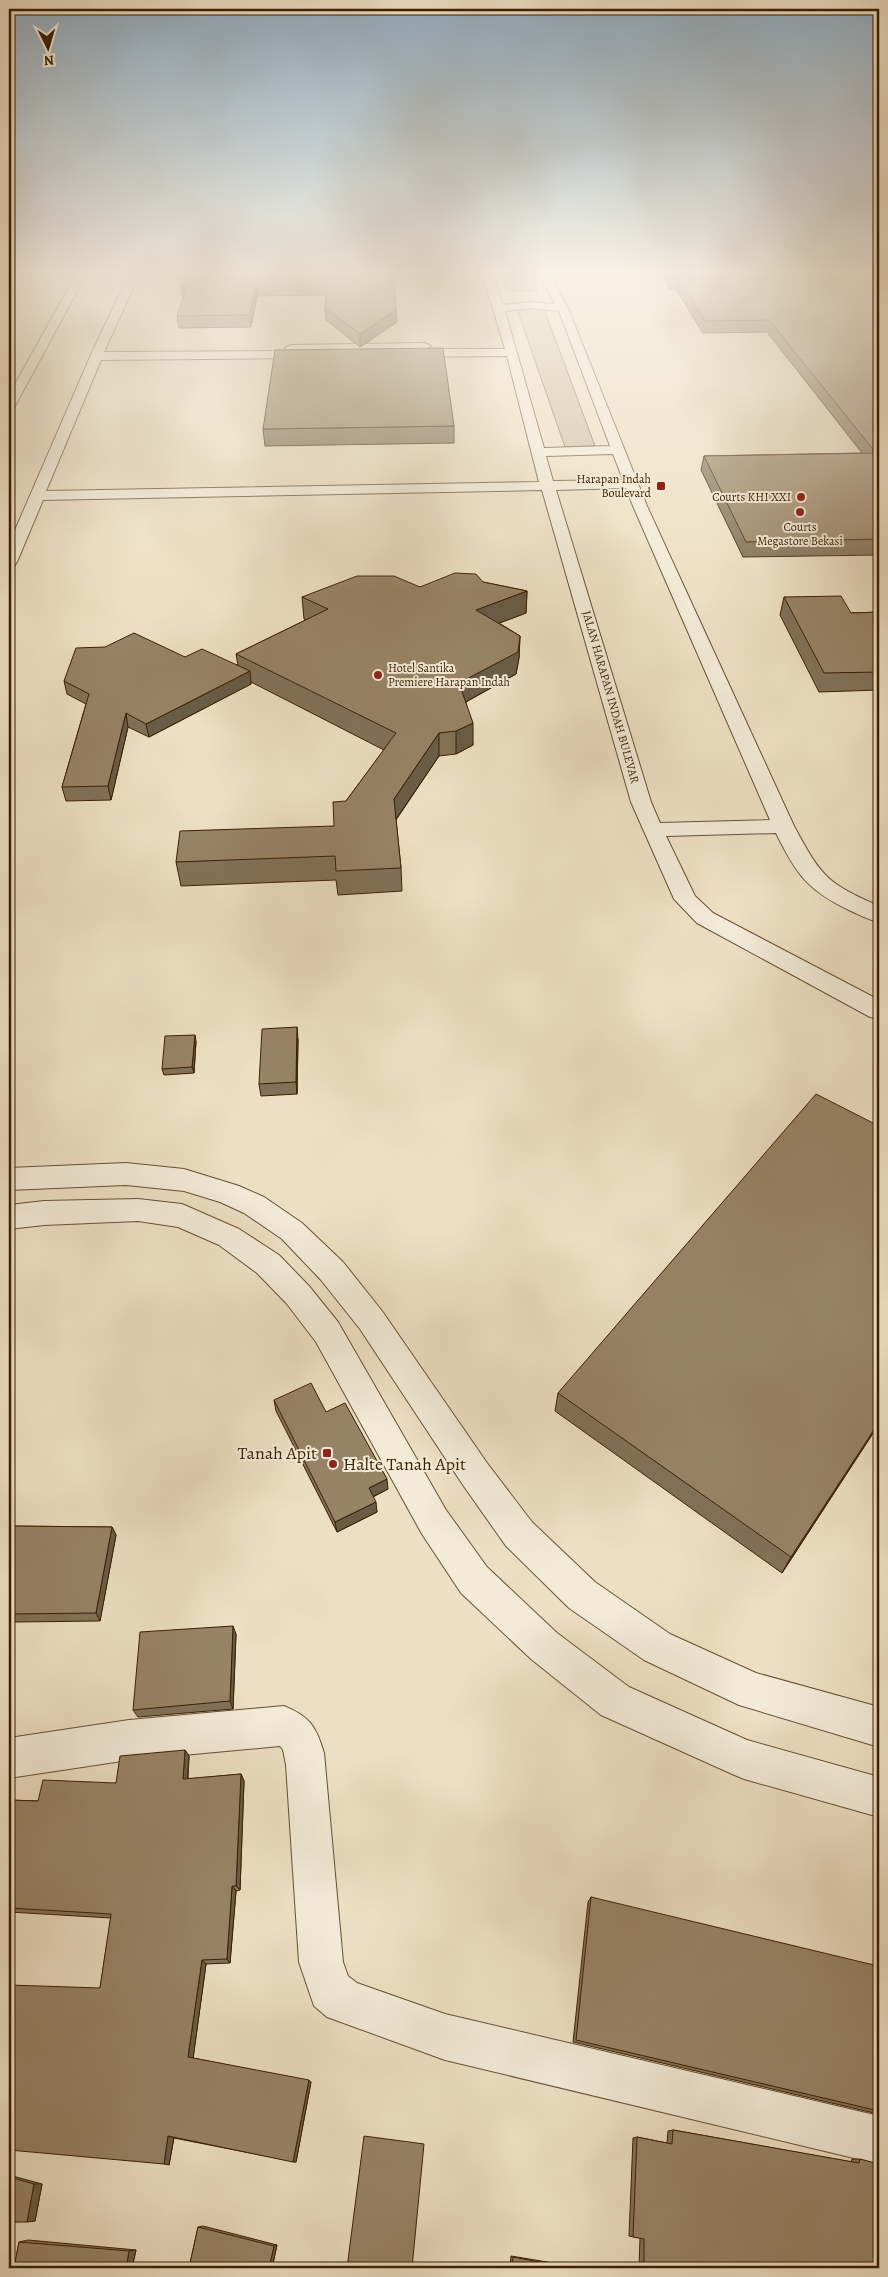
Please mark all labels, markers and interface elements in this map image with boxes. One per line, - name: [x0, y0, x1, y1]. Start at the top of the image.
- north arrow: [22, 22, 72, 72]
- text: N: [43, 51, 55, 70]
- place label: Harapan Indah Boulevard: [576, 471, 652, 501]
- marker: Harapan Indah Boulevard: [655, 480, 667, 492]
- place label: Courts KHI XXI: [712, 489, 791, 505]
- marker: Courts KHI XXI: [795, 491, 807, 503]
- marker: Courts Megastore Bekasi: [794, 506, 806, 518]
- place label: Courts Megastore Bekasi: [757, 519, 843, 549]
- street label: JALAN HARAPAN INDAH BULEVAR: [579, 609, 644, 786]
- place label: Hotel Santika Premiere Harapan Indah: [388, 660, 510, 690]
- marker: Hotel Santika Premiere Harapan Indah: [372, 669, 384, 681]
- place label: Tanah Apit: [238, 1441, 317, 1465]
- marker: Tanah Apit: [321, 1447, 333, 1459]
- place label: Halte Tanah Apit: [343, 1452, 466, 1476]
- marker: Halte Tanah Apit: [327, 1458, 339, 1470]

